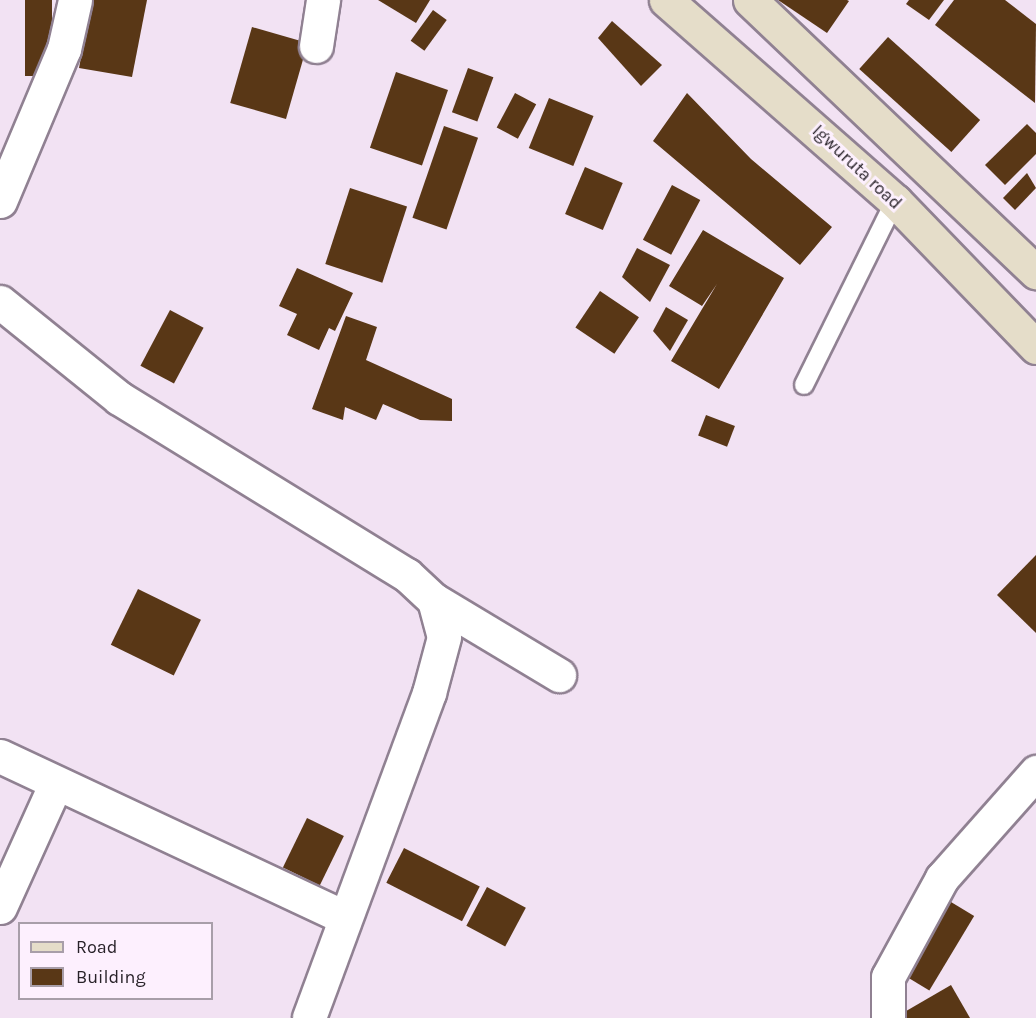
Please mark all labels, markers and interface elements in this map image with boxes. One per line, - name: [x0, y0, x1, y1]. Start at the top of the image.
- street label: Igwuruta road: [808, 120, 906, 214]
- legend: [18, 922, 213, 1000]
- text: Road: [76, 936, 117, 958]
- text: Building: [76, 966, 146, 988]

